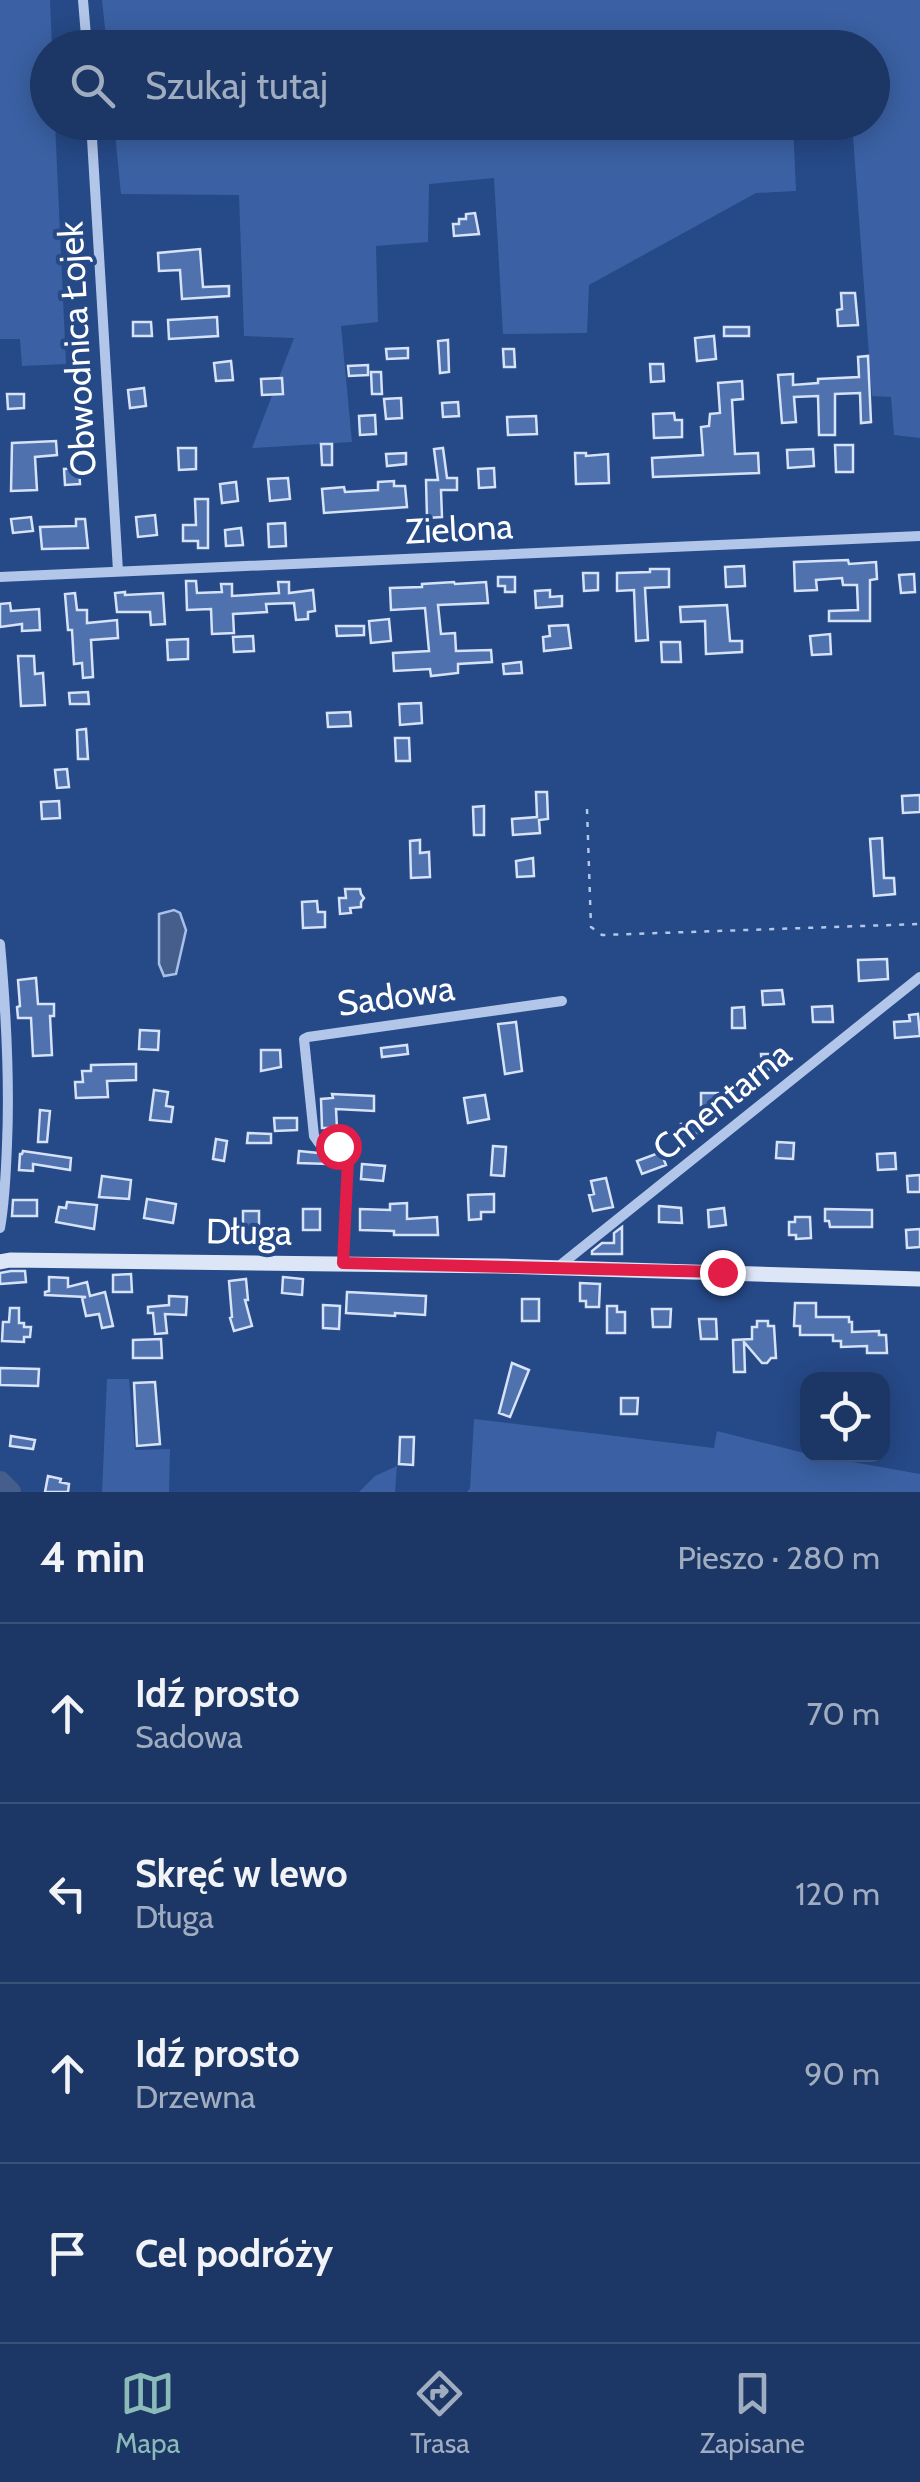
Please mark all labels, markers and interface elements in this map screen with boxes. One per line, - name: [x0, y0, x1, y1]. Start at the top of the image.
- search box: [30, 30, 890, 140]
- icon: search: [65, 58, 120, 113]
- text: Szukaj tutaj: [145, 62, 328, 109]
- street label: Obwodnica Łojek: [48, 220, 105, 478]
- street label: Zielona: [404, 504, 514, 553]
- street label: Sadowa: [335, 966, 457, 1025]
- street label: Cmentarna: [644, 1032, 800, 1169]
- route start: [316, 1124, 362, 1170]
- street label: Długa: [205, 1209, 293, 1254]
- route end: [700, 1250, 746, 1296]
- map controls: [800, 1372, 890, 1462]
- button: locate: [800, 1372, 890, 1462]
- text: 4 min: [40, 1531, 145, 1583]
- text: Pieszo · 280 m: [677, 1538, 880, 1577]
- text: Idź prosto: [135, 1670, 300, 1717]
- icon: ahead: [40, 1686, 95, 1741]
- text: 70 m: [807, 1694, 880, 1733]
- text: Sadowa: [135, 1717, 243, 1756]
- text: Skręć w lewo: [135, 1850, 348, 1897]
- icon: left: [40, 1866, 95, 1921]
- text: 120 m: [795, 1874, 880, 1913]
- text: Długa: [135, 1897, 214, 1936]
- text: Idź prosto: [135, 2030, 300, 2077]
- icon: ahead: [40, 2046, 95, 2101]
- text: 90 m: [804, 2054, 880, 2093]
- text: Drzewna: [135, 2077, 256, 2116]
- icon: arrive: [40, 2226, 95, 2281]
- text: Cel podróży: [135, 2230, 333, 2277]
- tab: Mapa: [115, 2366, 180, 2460]
- tab: Trasa: [410, 2366, 470, 2460]
- tab: Zapisane: [700, 2366, 805, 2460]

